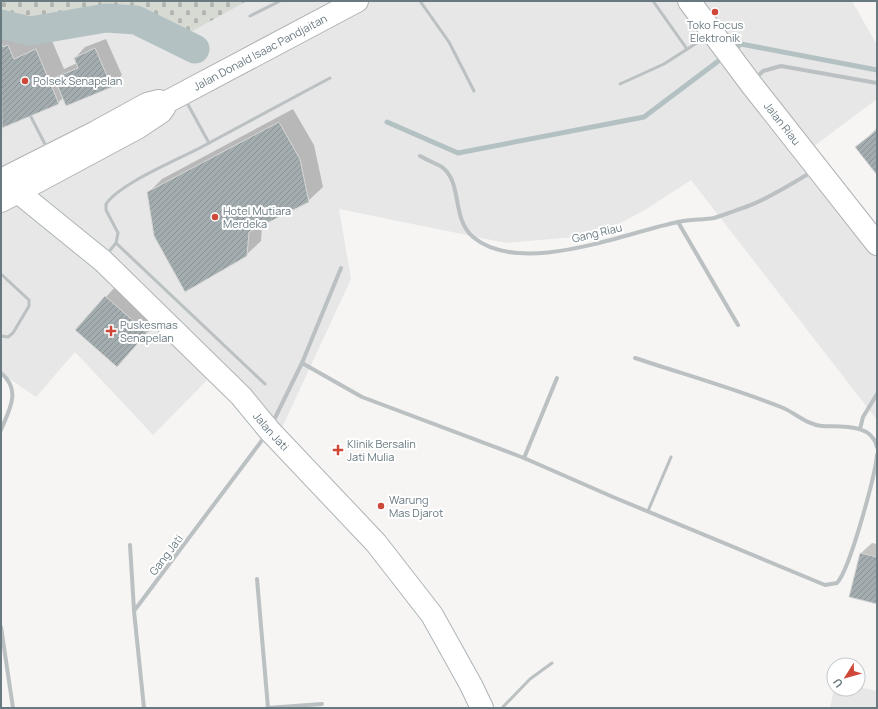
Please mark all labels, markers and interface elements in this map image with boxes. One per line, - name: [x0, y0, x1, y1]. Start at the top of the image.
- marker: Toko Focus Elektronik: [710, 7, 720, 17]
- street label: Jalan Donald Isaac Pandjaitan: [190, 10, 329, 94]
- place label: Toko Focus Elektronik: [687, 17, 743, 45]
- place label: Polsek Senapelan: [33, 73, 122, 88]
- marker: Polsek Senapelan: [20, 76, 30, 86]
- street label: Jalan Riau: [761, 99, 804, 148]
- place label: Hotel Mutiara Merdeka: [223, 203, 291, 231]
- marker: Hotel Mutiara Merdeka: [210, 212, 220, 222]
- street label: Gang Riau: [570, 219, 624, 246]
- place label: Puskesmas Senapelan: [120, 317, 178, 345]
- marker: Puskesmas Senapelan: [105, 325, 117, 337]
- street label: Jalan Jati: [250, 409, 293, 454]
- place label: Klinik Bersalin Jati Mulia: [347, 436, 416, 464]
- marker: Klinik Bersalin Jati Mulia: [332, 444, 344, 456]
- place label: Warung Mas Djarot: [389, 492, 443, 520]
- marker: Warung Mas Djarot: [376, 501, 386, 511]
- street label: Gang Jati: [145, 531, 186, 578]
- north arrow: [826, 657, 866, 697]
- text: U: [829, 676, 846, 691]

